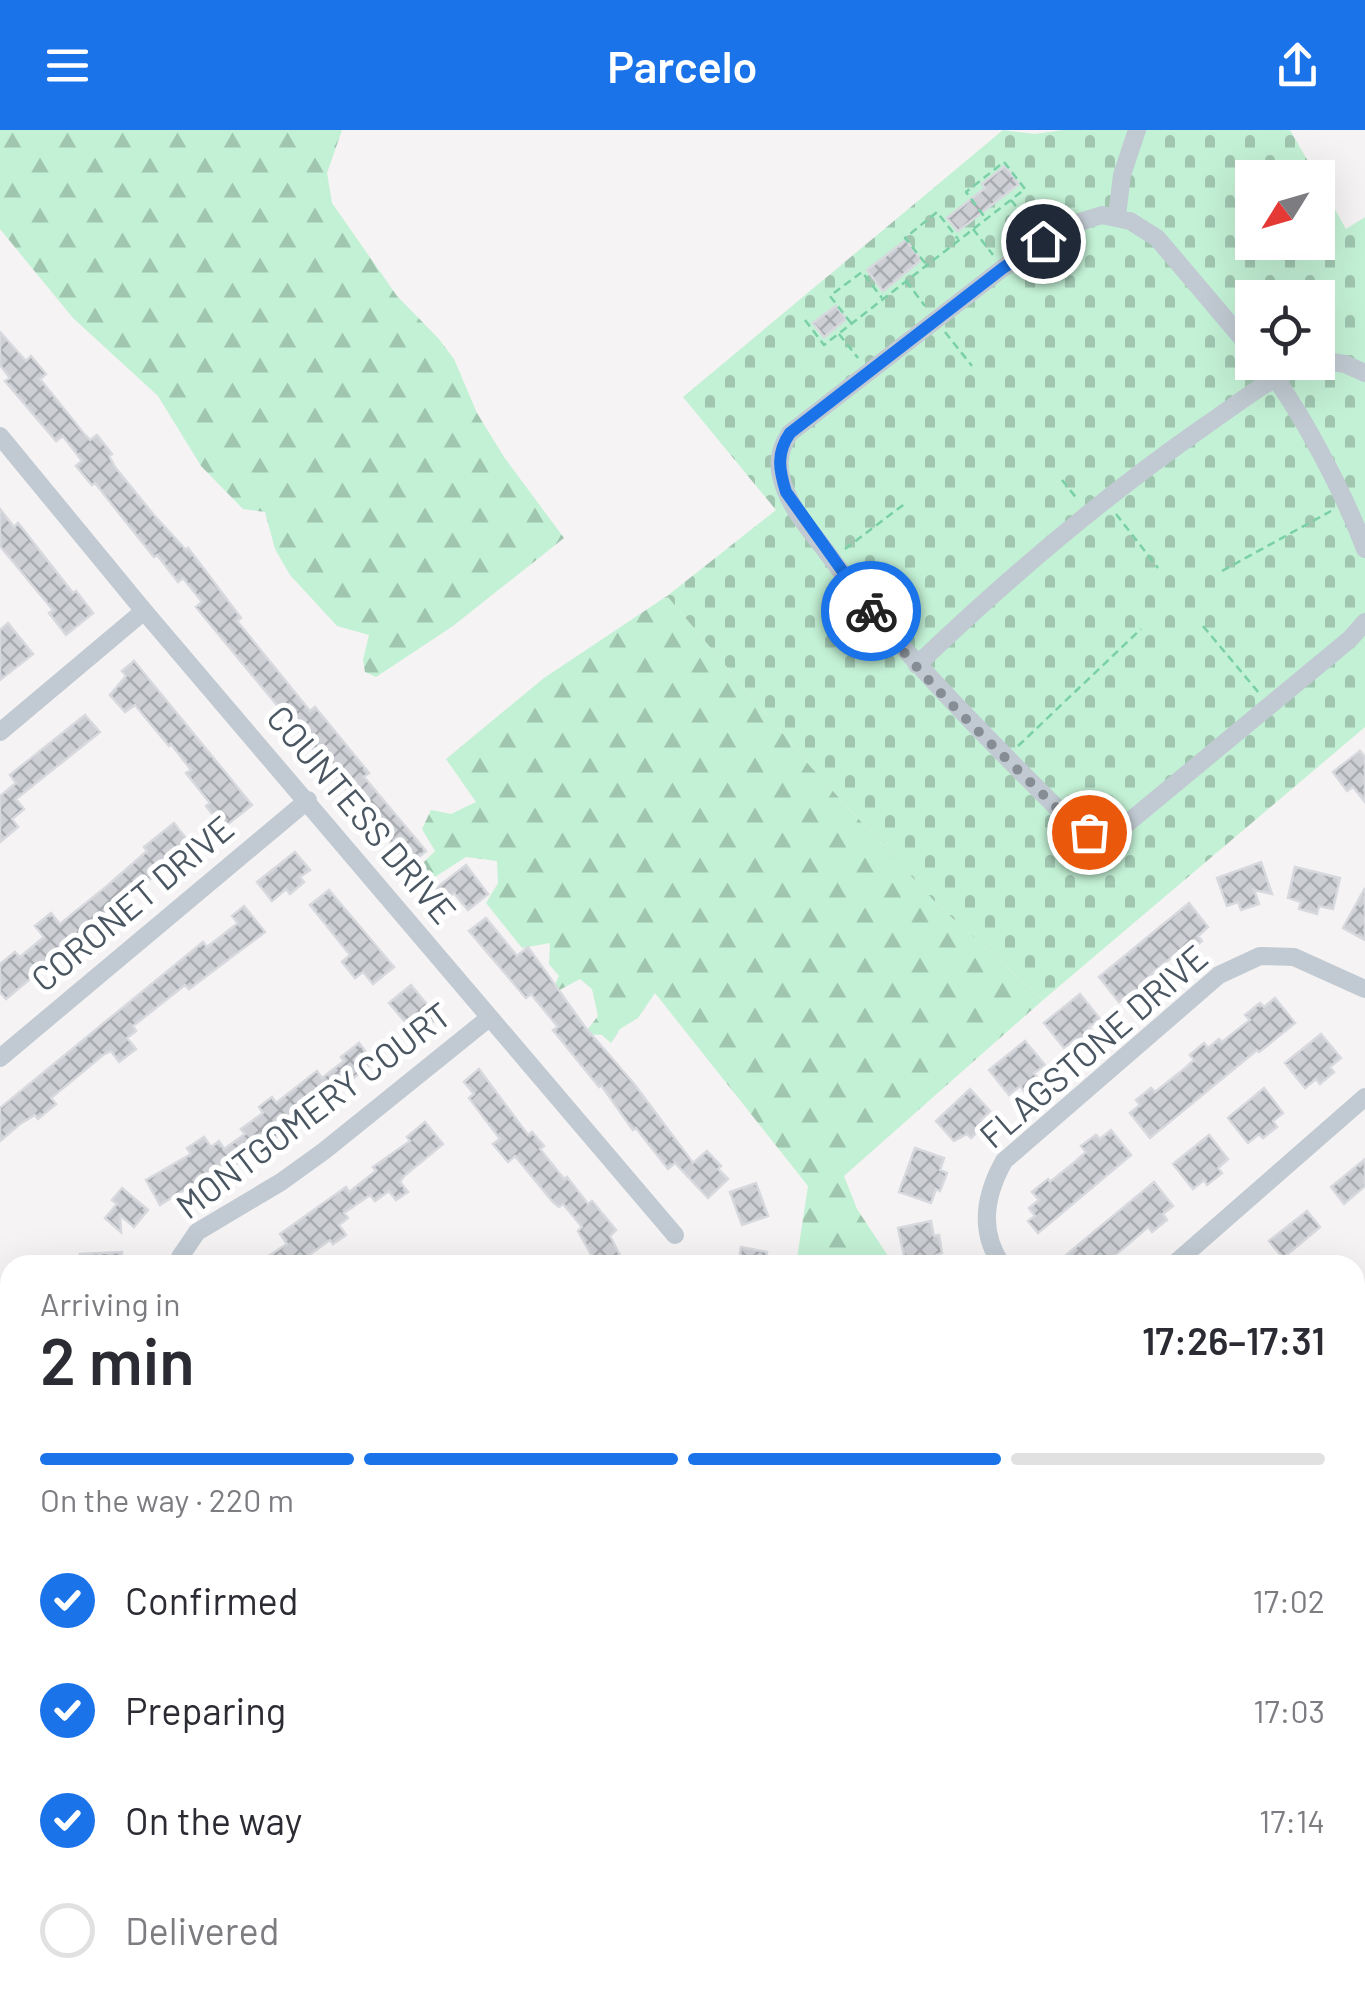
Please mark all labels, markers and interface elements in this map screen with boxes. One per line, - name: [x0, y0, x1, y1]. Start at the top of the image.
- icon: menu: [40, 38, 95, 93]
- text: Parcelo: [607, 38, 758, 92]
- icon: share: [1270, 38, 1325, 93]
- north arrow: [1235, 160, 1335, 260]
- map controls: [1235, 160, 1335, 380]
- pin: [1001, 199, 1086, 284]
- icon: home: [1016, 214, 1071, 269]
- button: locate: [1235, 280, 1335, 380]
- courier: [821, 561, 921, 661]
- icon: bike: [844, 584, 899, 639]
- street label: COUNTESS DRIVE: [259, 696, 466, 931]
- pin: [1047, 790, 1132, 875]
- icon: bag: [1062, 805, 1117, 860]
- street label: CORONET DRIVE: [22, 806, 241, 999]
- street label: FLAGSTONE DRIVE: [970, 935, 1215, 1156]
- street label: MONTGOMERY COURT: [167, 992, 458, 1226]
- text: Arriving in: [40, 1284, 180, 1322]
- text: 17:26–17:31: [1142, 1317, 1325, 1363]
- text: 2 min: [40, 1320, 195, 1398]
- text: On the way · 220 m: [40, 1480, 294, 1518]
- icon: check: [40, 1573, 95, 1628]
- text: Confirmed: [125, 1577, 298, 1623]
- text: 17:02: [1253, 1581, 1325, 1619]
- icon: check: [40, 1683, 95, 1738]
- text: Preparing: [125, 1687, 286, 1733]
- text: 17:03: [1253, 1691, 1325, 1729]
- icon: check: [40, 1793, 95, 1848]
- text: On the way: [125, 1797, 302, 1843]
- text: 17:14: [1259, 1801, 1325, 1839]
- text: Delivered: [125, 1907, 279, 1953]

